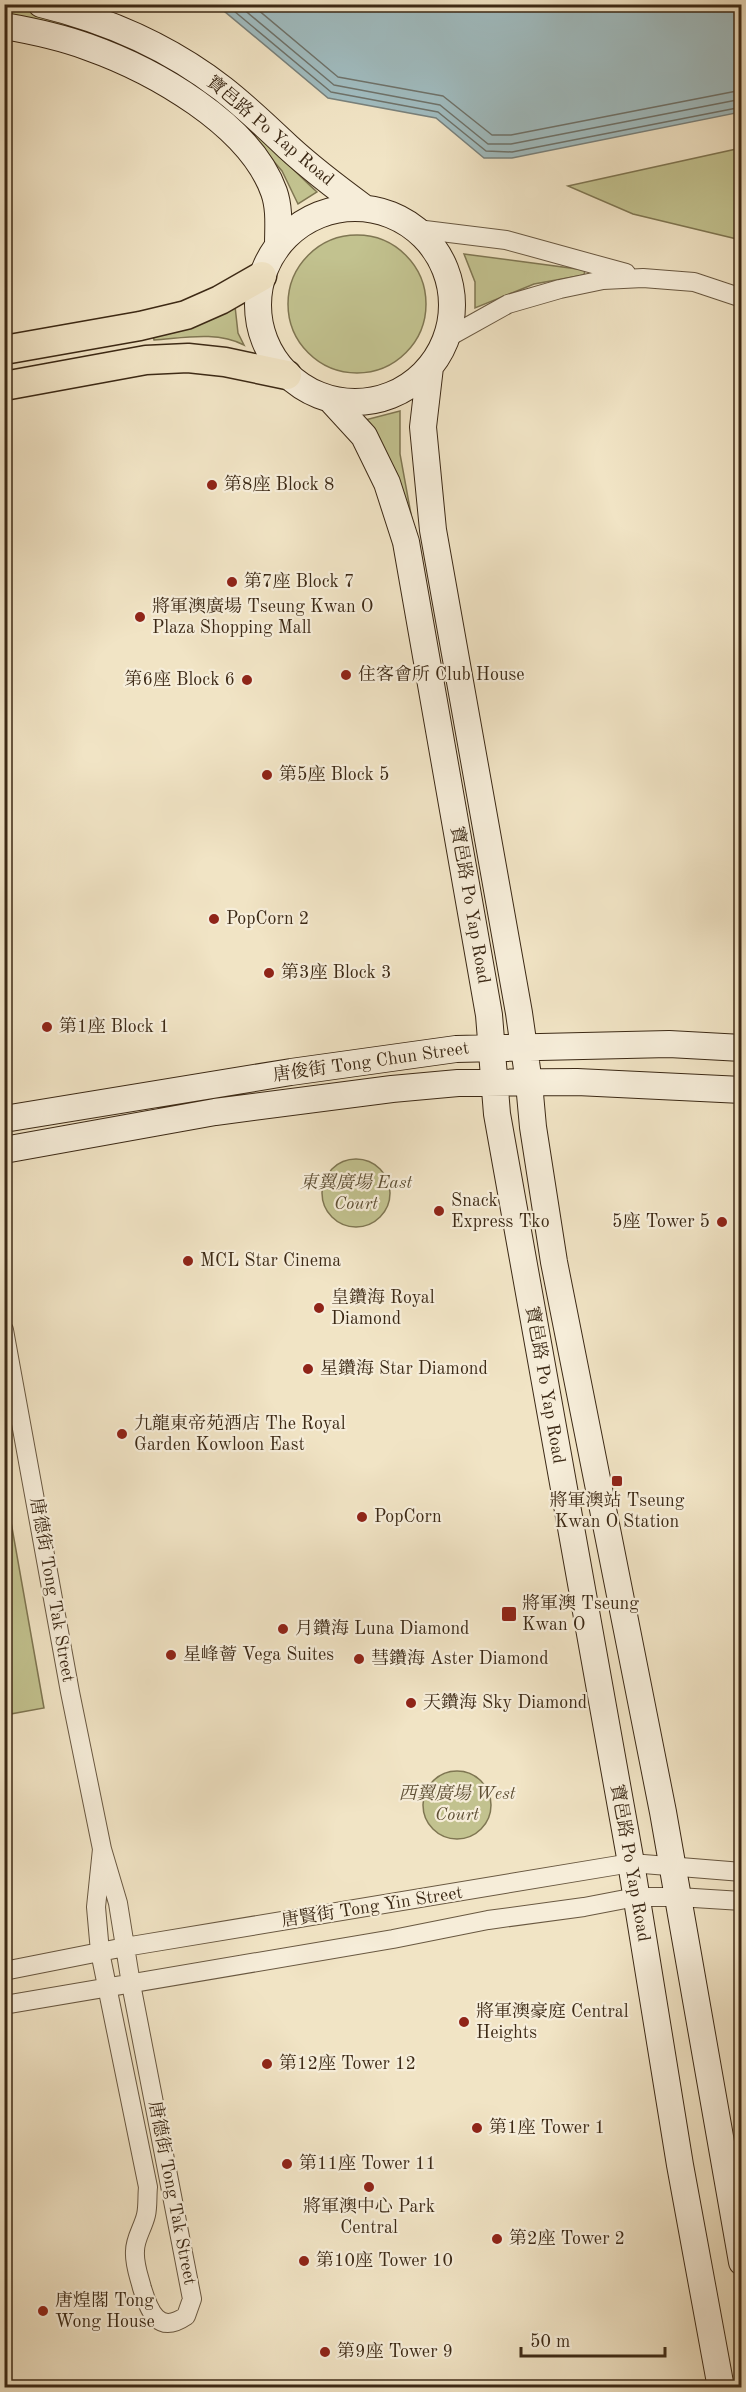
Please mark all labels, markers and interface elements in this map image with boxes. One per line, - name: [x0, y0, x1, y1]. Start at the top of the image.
- street label: 寶邑路 Po Yap Road: [203, 71, 338, 189]
- place label: 第8座 Block 8: [224, 474, 334, 494]
- marker: 第8座 Block 8: [205, 478, 219, 492]
- place label: 第7座 Block 7: [244, 571, 354, 591]
- marker: 第7座 Block 7: [225, 575, 239, 589]
- place label: 將軍澳廣場 Tseung Kwan O Plaza Shopping Mall: [152, 596, 373, 637]
- marker: 將軍澳廣場 Tseung Kwan O Plaza Shopping Mall: [133, 610, 147, 624]
- place label: 住客會所 Club House: [358, 664, 525, 684]
- marker: 住客會所 Club House: [339, 668, 353, 682]
- place label: 第6座 Block 6: [125, 669, 235, 689]
- marker: 第6座 Block 6: [240, 673, 254, 687]
- place label: 第5座 Block 5: [279, 764, 389, 784]
- marker: 第5座 Block 5: [260, 768, 274, 782]
- street label: 寶邑路 Po Yap Road: [447, 824, 495, 985]
- place label: PopCorn 2: [226, 910, 309, 928]
- marker: PopCorn 2: [207, 912, 221, 926]
- place label: 第3座 Block 3: [281, 962, 391, 982]
- marker: 第3座 Block 3: [262, 966, 276, 980]
- place label: 第1座 Block 1: [59, 1016, 169, 1036]
- marker: 第1座 Block 1: [40, 1020, 54, 1034]
- street label: 唐俊街 Tong Chun Street: [271, 1037, 470, 1085]
- park label: 東翼廣場 East Court: [300, 1172, 413, 1213]
- place label: Snack Express Tko: [451, 1192, 550, 1231]
- marker: Snack Express Tko: [432, 1204, 446, 1218]
- place label: 5座 Tower 5: [612, 1211, 710, 1231]
- marker: 5座 Tower 5: [715, 1215, 729, 1229]
- place label: MCL Star Cinema: [200, 1252, 341, 1270]
- marker: MCL Star Cinema: [181, 1254, 195, 1268]
- place label: 皇鑽海 Royal Diamond: [331, 1287, 435, 1328]
- marker: 皇鑽海 Royal Diamond: [312, 1301, 326, 1315]
- street label: 寶邑路 Po Yap Road: [522, 1304, 570, 1465]
- place label: 星鑽海 Star Diamond: [320, 1358, 488, 1378]
- marker: 星鑽海 Star Diamond: [301, 1362, 315, 1376]
- place label: 九龍東帝苑酒店 The Royal Garden Kowloon East: [134, 1413, 346, 1454]
- marker: 九龍東帝苑酒店 The Royal Garden Kowloon East: [115, 1427, 129, 1441]
- marker: 將軍澳站 Tseung Kwan O Station: [610, 1474, 624, 1488]
- place label: 將軍澳站 Tseung Kwan O Station: [549, 1490, 685, 1531]
- street label: 唐德街 Tong Tak Street: [27, 1496, 79, 1684]
- place label: PopCorn: [374, 1508, 442, 1526]
- marker: PopCorn: [355, 1510, 369, 1524]
- place label: 將軍澳 Tseung Kwan O: [522, 1593, 639, 1634]
- marker: 將軍澳 Tseung Kwan O: [500, 1605, 518, 1623]
- place label: 月鑽海 Luna Diamond: [295, 1618, 470, 1638]
- marker: 月鑽海 Luna Diamond: [276, 1622, 290, 1636]
- place label: 星峰薈 Vega Suites: [183, 1644, 334, 1664]
- marker: 星峰薈 Vega Suites: [164, 1648, 178, 1662]
- place label: 彗鑽海 Aster Diamond: [371, 1648, 549, 1668]
- marker: 彗鑽海 Aster Diamond: [352, 1652, 366, 1666]
- place label: 天鑽海 Sky Diamond: [423, 1692, 587, 1712]
- marker: 天鑽海 Sky Diamond: [404, 1696, 418, 1710]
- street label: 寶邑路 Po Yap Road: [607, 1782, 655, 1943]
- park label: 西翼廣場 West Court: [398, 1783, 516, 1824]
- street label: 唐賢街 Tong Yin Street: [280, 1882, 464, 1930]
- place label: 將軍澳豪庭 Central Heights: [476, 2001, 629, 2042]
- marker: 將軍澳豪庭 Central Heights: [457, 2015, 471, 2029]
- place label: 第12座 Tower 12: [279, 2053, 416, 2073]
- marker: 第12座 Tower 12: [260, 2057, 274, 2071]
- street label: 唐德街 Tong Tak Street: [145, 2099, 201, 2286]
- place label: 第1座 Tower 1: [489, 2117, 605, 2137]
- marker: 第1座 Tower 1: [470, 2121, 484, 2135]
- place label: 第11座 Tower 11: [299, 2153, 436, 2173]
- marker: 第11座 Tower 11: [280, 2157, 294, 2171]
- marker: 將軍澳中心 Park Central: [362, 2180, 376, 2194]
- place label: 將軍澳中心 Park Central: [303, 2196, 435, 2237]
- place label: 第2座 Tower 2: [509, 2228, 625, 2248]
- marker: 第2座 Tower 2: [490, 2232, 504, 2246]
- place label: 第10座 Tower 10: [316, 2250, 453, 2270]
- marker: 第10座 Tower 10: [297, 2254, 311, 2268]
- place label: 唐煌閣 Tong Wong House: [55, 2290, 155, 2331]
- marker: 唐煌閣 Tong Wong House: [36, 2304, 50, 2318]
- scale bar: [521, 2320, 665, 2358]
- text: 50 m: [530, 2333, 570, 2351]
- place label: 第9座 Tower 9: [337, 2341, 453, 2361]
- marker: 第9座 Tower 9: [318, 2345, 332, 2359]

